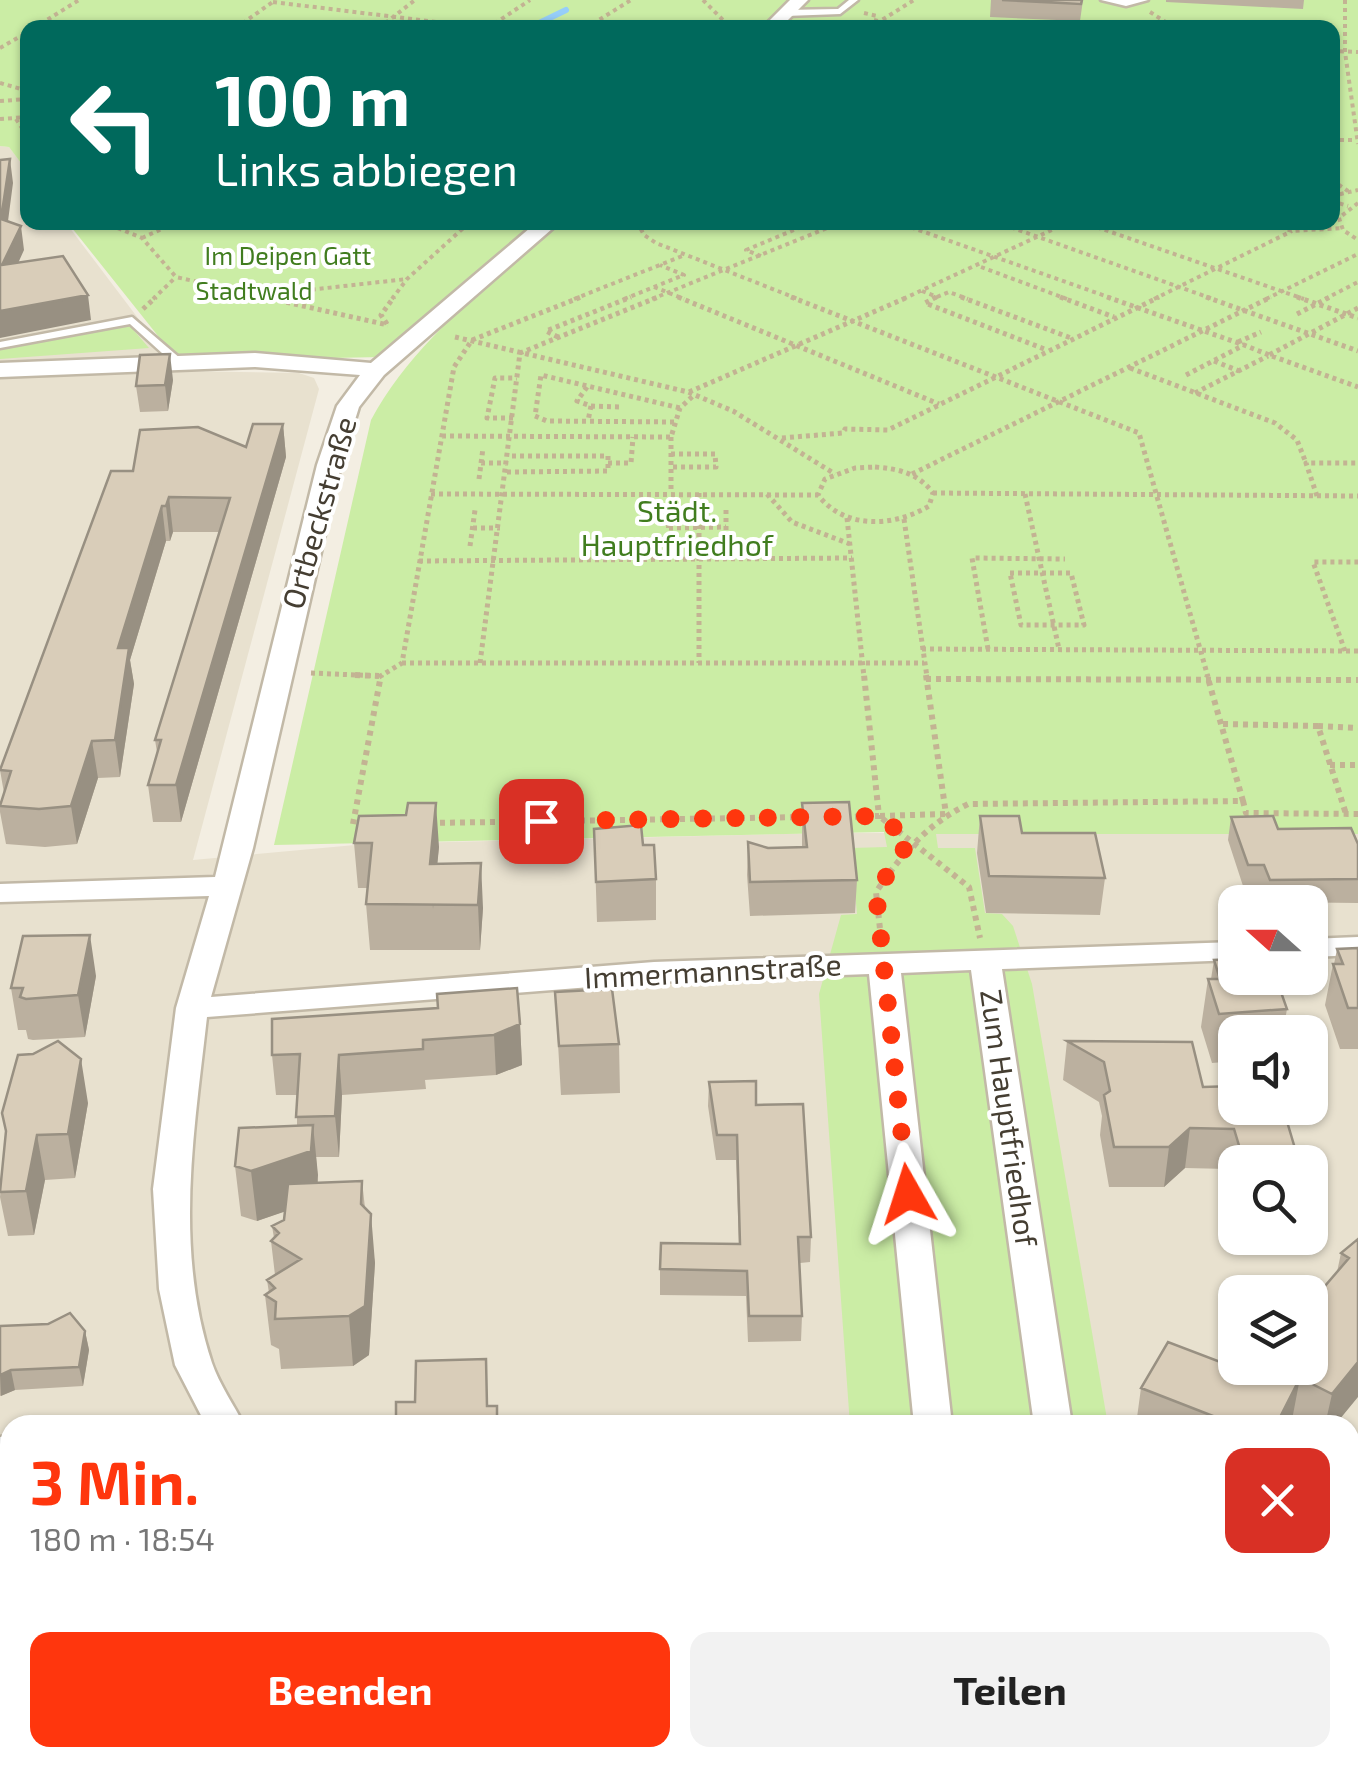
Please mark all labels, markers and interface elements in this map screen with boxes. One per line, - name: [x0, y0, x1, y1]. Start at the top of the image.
- text: 100 m: [215, 56, 410, 140]
- icon: left: [50, 60, 180, 190]
- text: Links abbiegen: [215, 141, 518, 195]
- park label: Im Deipen Gatt: [205, 240, 371, 270]
- park label: Stadtwald: [196, 275, 312, 305]
- street label: Ortbeckstraße: [273, 412, 363, 613]
- park label: Städt. Hauptfriedhof: [581, 492, 774, 562]
- pin: [499, 779, 584, 864]
- icon: arrive: [514, 794, 569, 849]
- north arrow: [1218, 885, 1328, 995]
- map controls: [1218, 885, 1328, 1385]
- street label: Immermannstraße: [583, 945, 843, 995]
- street label: Zum Hauptfriedhof: [974, 987, 1046, 1249]
- button: sound: [1218, 1015, 1328, 1125]
- position arrow: [856, 1142, 960, 1246]
- button: search: [1218, 1145, 1328, 1255]
- button: layers: [1218, 1275, 1328, 1385]
- text: 3 Min.: [30, 1445, 199, 1517]
- button: close: [1225, 1448, 1330, 1553]
- text: 180 m · 18:54: [30, 1519, 215, 1557]
- button: Beenden: [30, 1632, 670, 1747]
- button: Teilen: [690, 1632, 1330, 1747]

